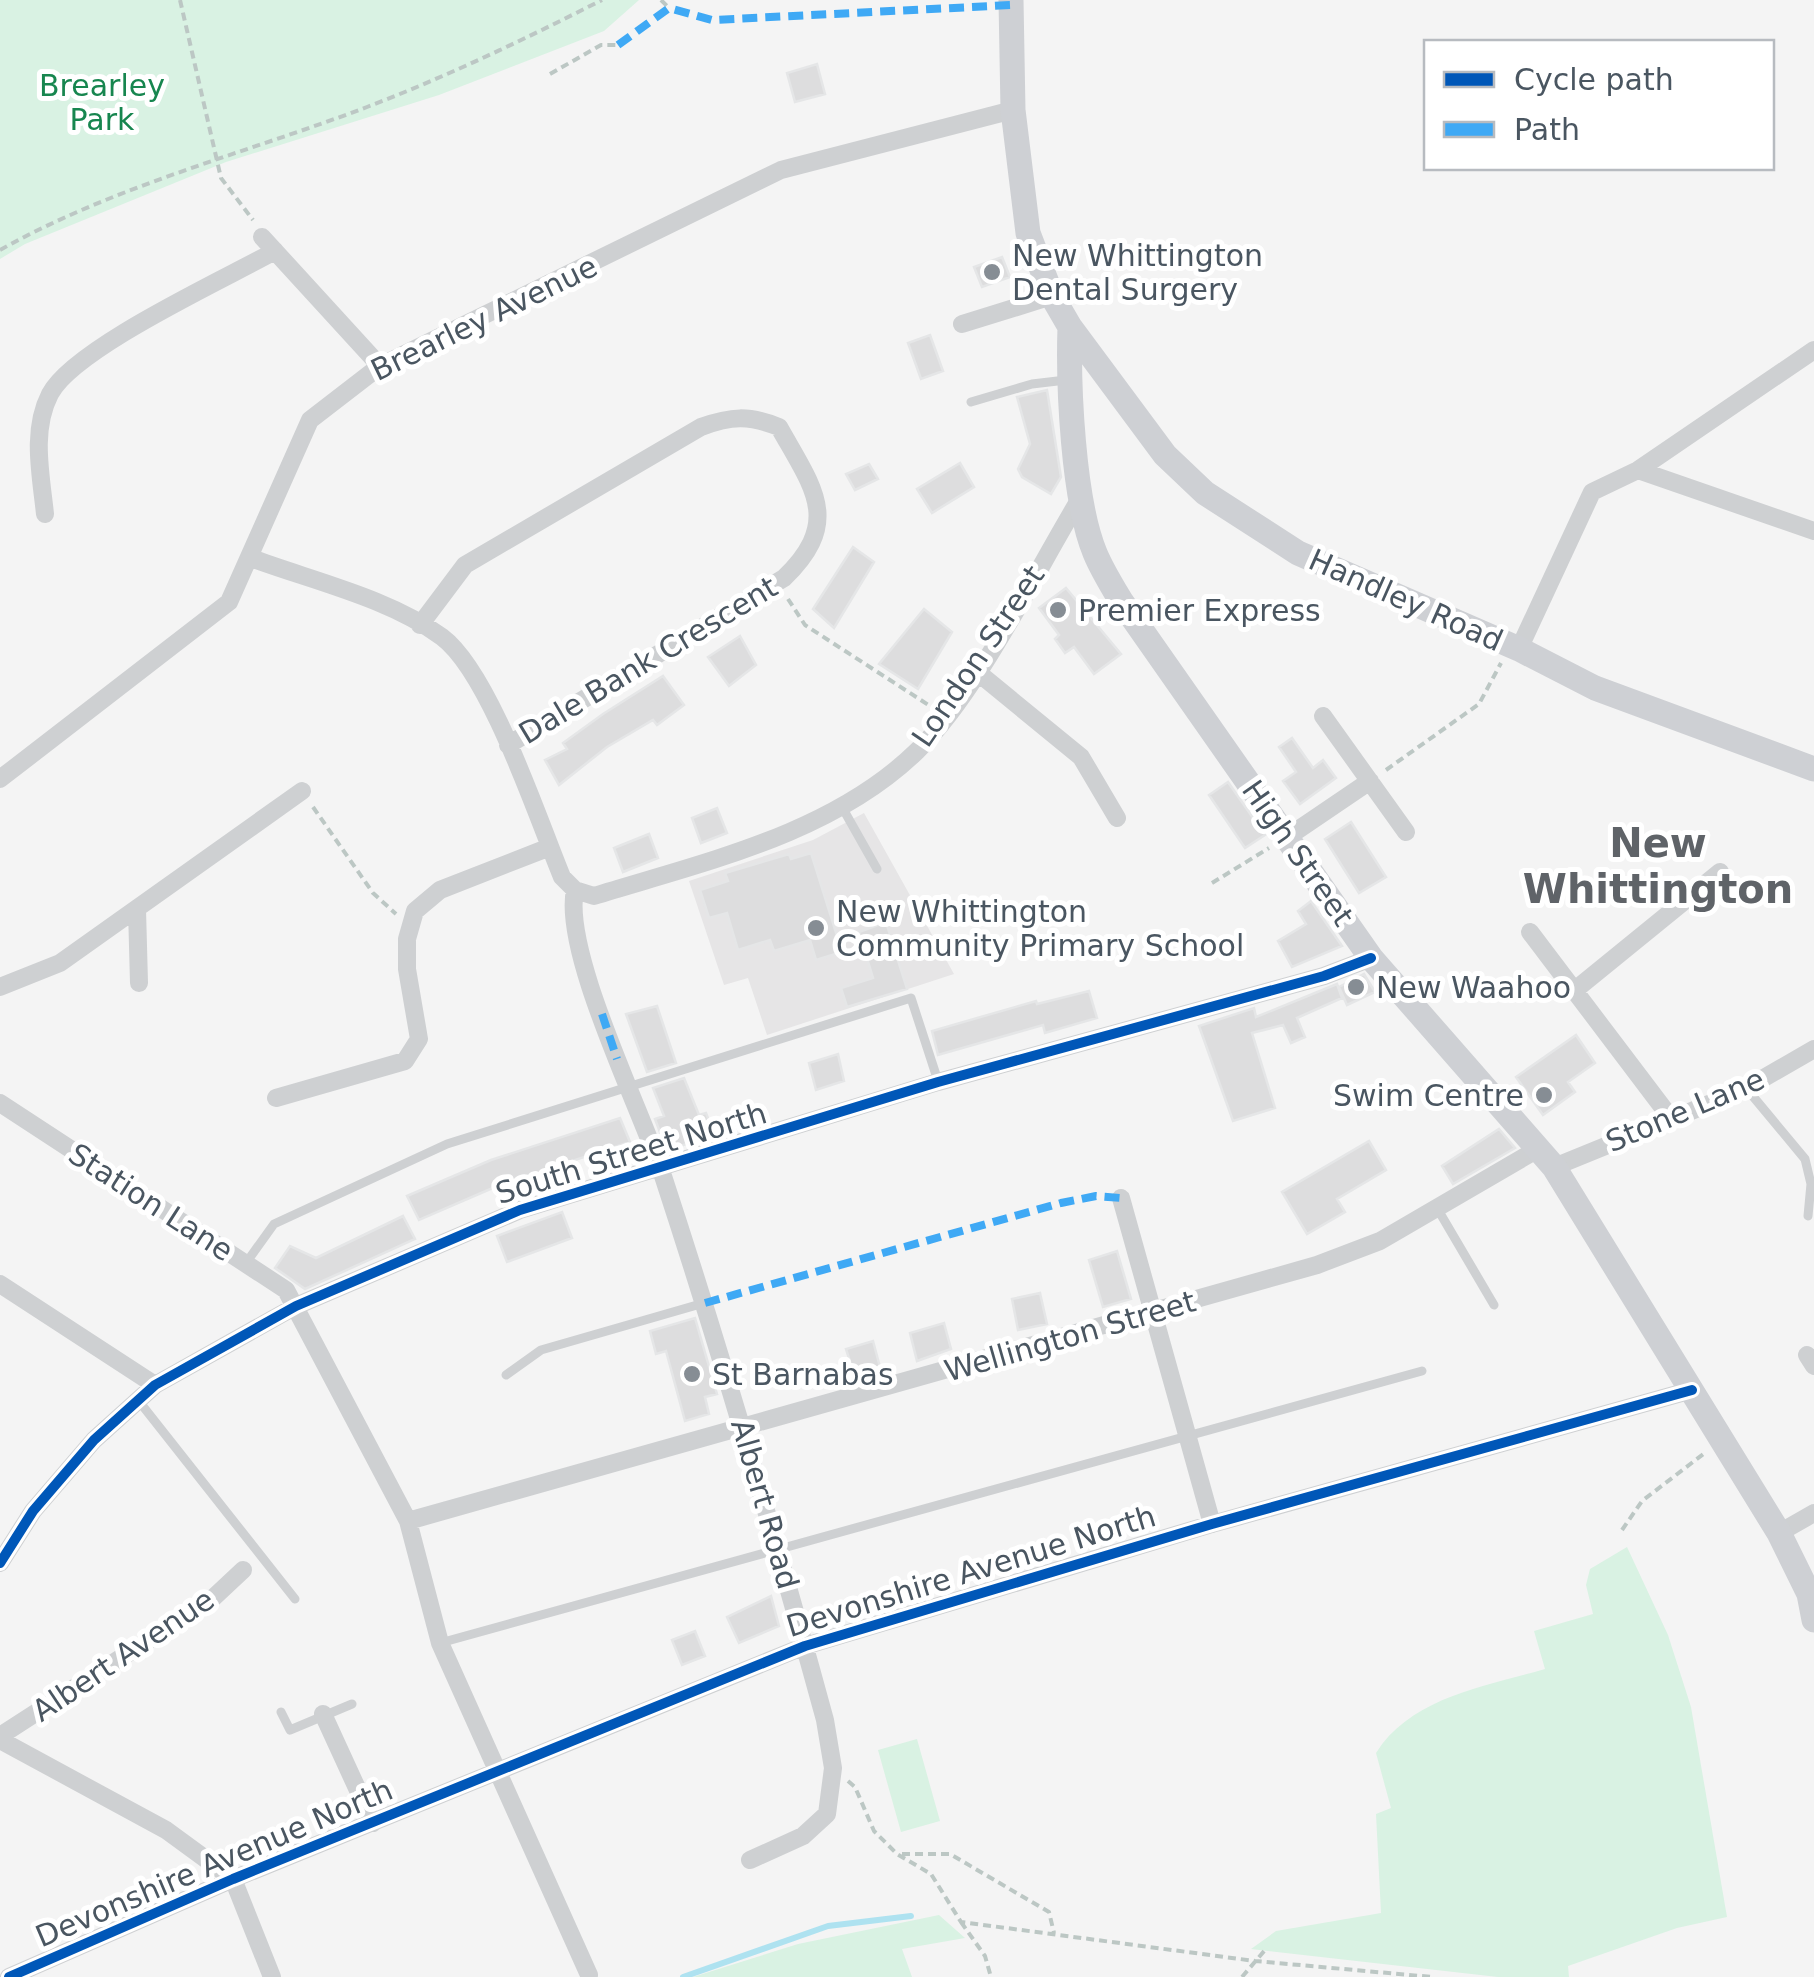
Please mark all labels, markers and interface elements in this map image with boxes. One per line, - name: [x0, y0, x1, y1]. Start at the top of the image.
- legend: [1424, 40, 1774, 170]
- text: Cycle path: [1514, 62, 1674, 97]
- park label: Brearley Park: [39, 68, 165, 137]
- text: Path: [1514, 112, 1580, 147]
- place label: New Whittington Dental Surgery: [1012, 238, 1263, 307]
- street label: Brearley Avenue: [365, 248, 603, 388]
- marker: New Whittington Dental Surgery: [981, 261, 1003, 283]
- street label: Handley Road: [1304, 542, 1508, 658]
- street label: London Street: [905, 559, 1052, 753]
- street label: Dale Bank Crescent: [512, 569, 784, 751]
- place label: Premier Express: [1078, 593, 1321, 628]
- marker: Premier Express: [1047, 599, 1069, 621]
- street label: High Street: [1235, 773, 1361, 933]
- district label: New Whittington: [1523, 820, 1793, 912]
- place label: New Whittington Community Primary School: [836, 894, 1244, 963]
- marker: New Whittington Community Primary School: [805, 917, 827, 939]
- place label: New Waahoo: [1376, 970, 1571, 1005]
- marker: New Waahoo: [1345, 976, 1367, 998]
- street label: Stone Lane: [1600, 1061, 1770, 1159]
- place label: Swim Centre: [1333, 1078, 1524, 1113]
- marker: Swim Centre: [1533, 1084, 1555, 1106]
- street label: South Street North: [491, 1095, 771, 1211]
- street label: Station Lane: [62, 1136, 240, 1268]
- street label: Wellington Street: [941, 1283, 1200, 1389]
- place label: St Barnabas: [712, 1357, 894, 1392]
- marker: St Barnabas: [681, 1363, 703, 1385]
- street label: Albert Road: [724, 1415, 806, 1593]
- street label: Devonshire Avenue North: [782, 1498, 1160, 1644]
- street label: Albert Avenue: [26, 1581, 220, 1729]
- street label: Devonshire Avenue North: [30, 1772, 398, 1954]

